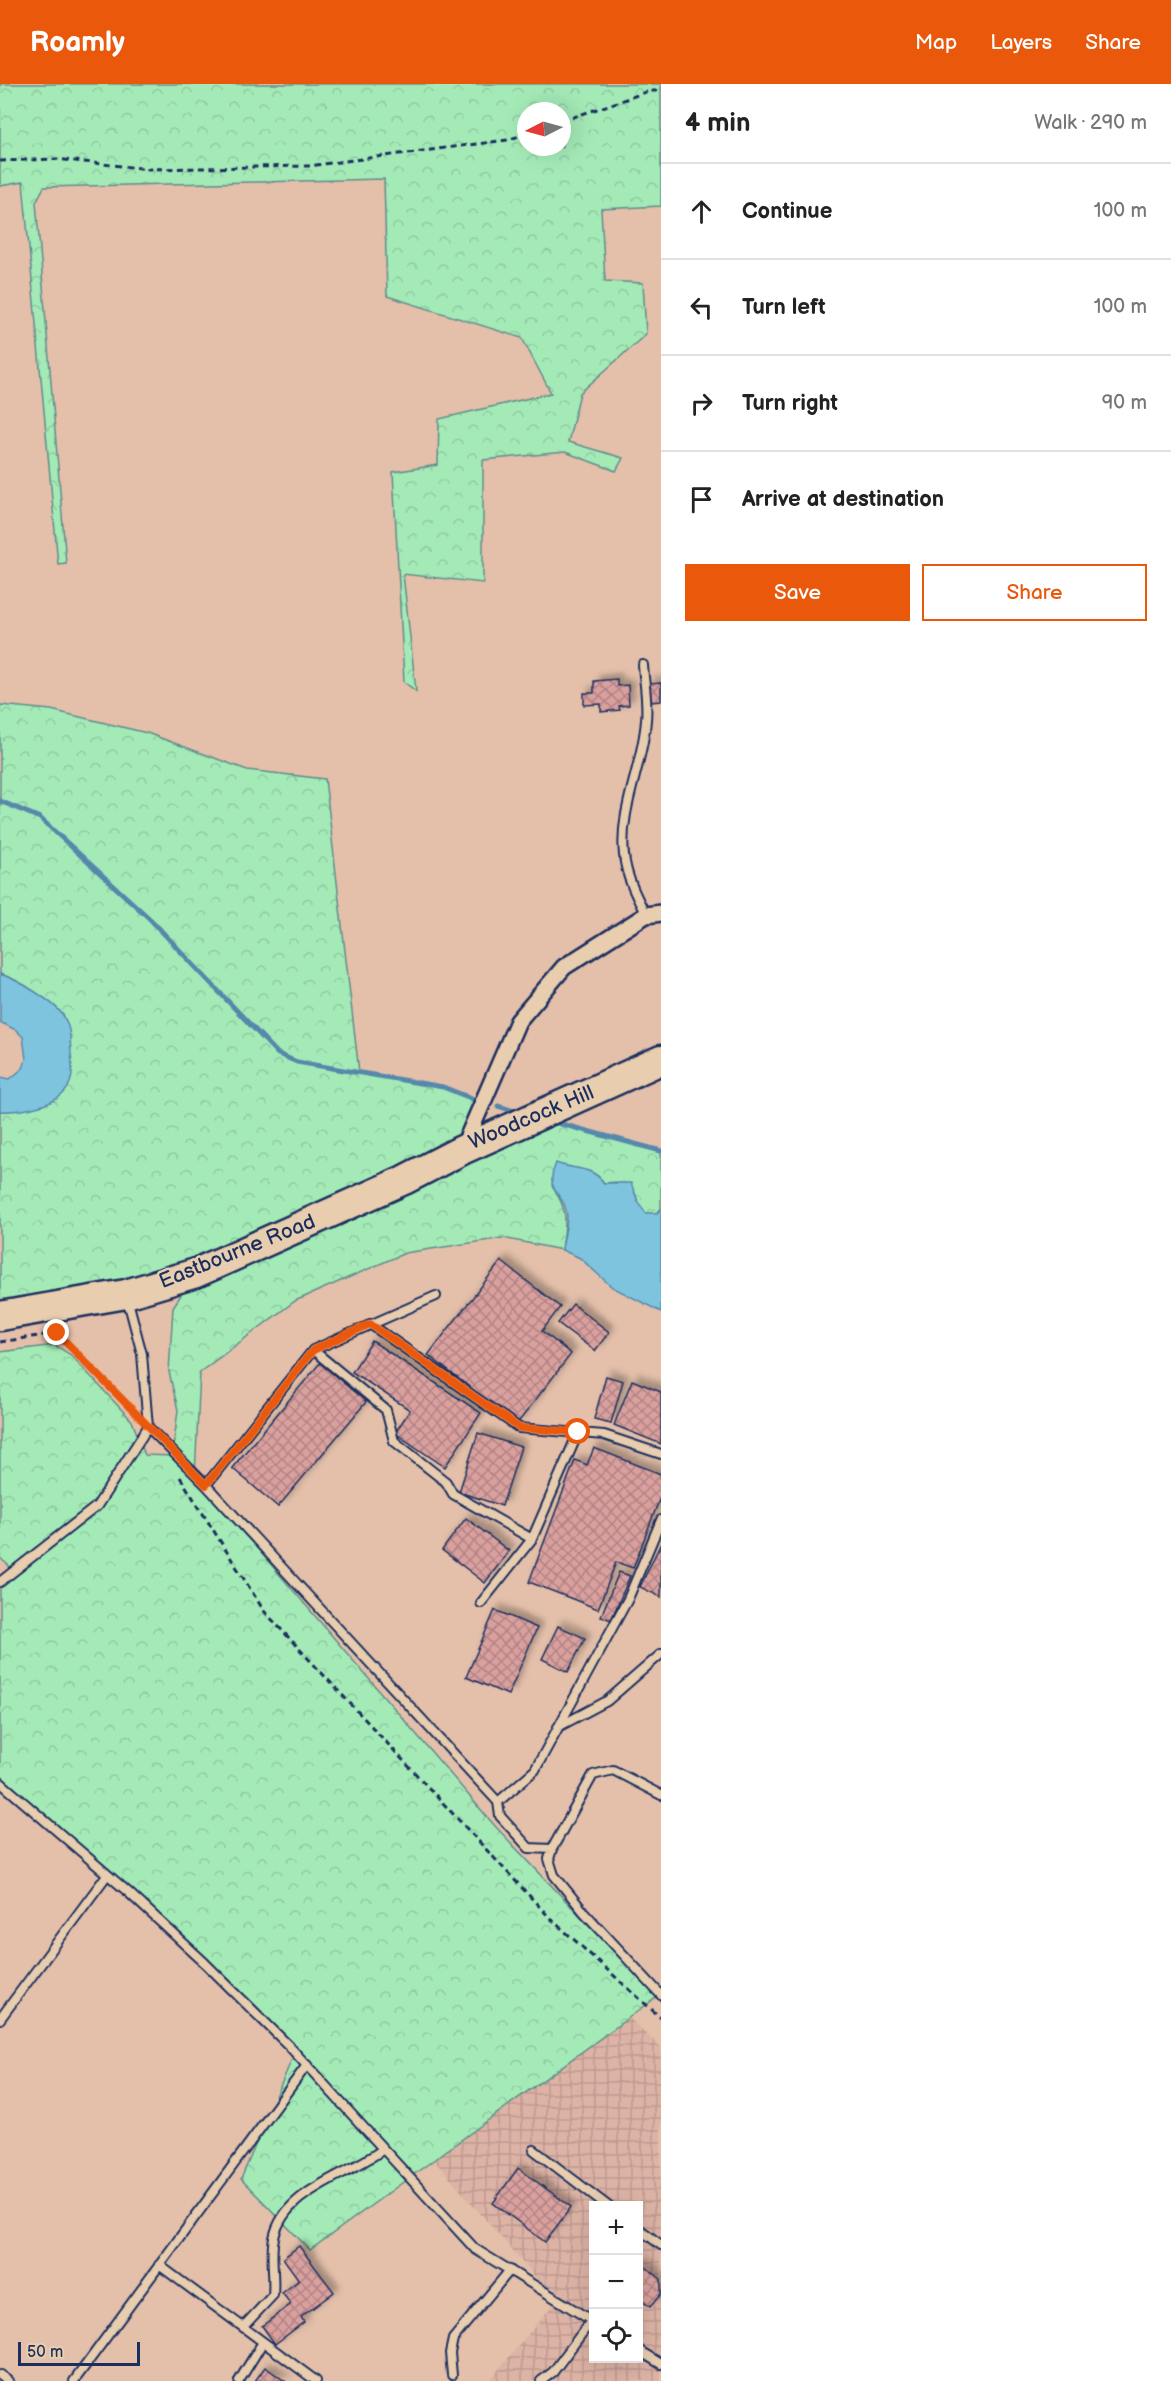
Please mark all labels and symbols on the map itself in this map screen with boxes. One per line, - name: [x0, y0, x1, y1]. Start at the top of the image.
- north arrow: [517, 102, 571, 156]
- street label: Woodcock Hill: [465, 1080, 598, 1155]
- street label: Eastbourne Road: [155, 1209, 319, 1294]
- route end: [43, 1319, 69, 1345]
- route start: [564, 1418, 590, 1444]
- scale bar: [18, 2339, 140, 2366]

